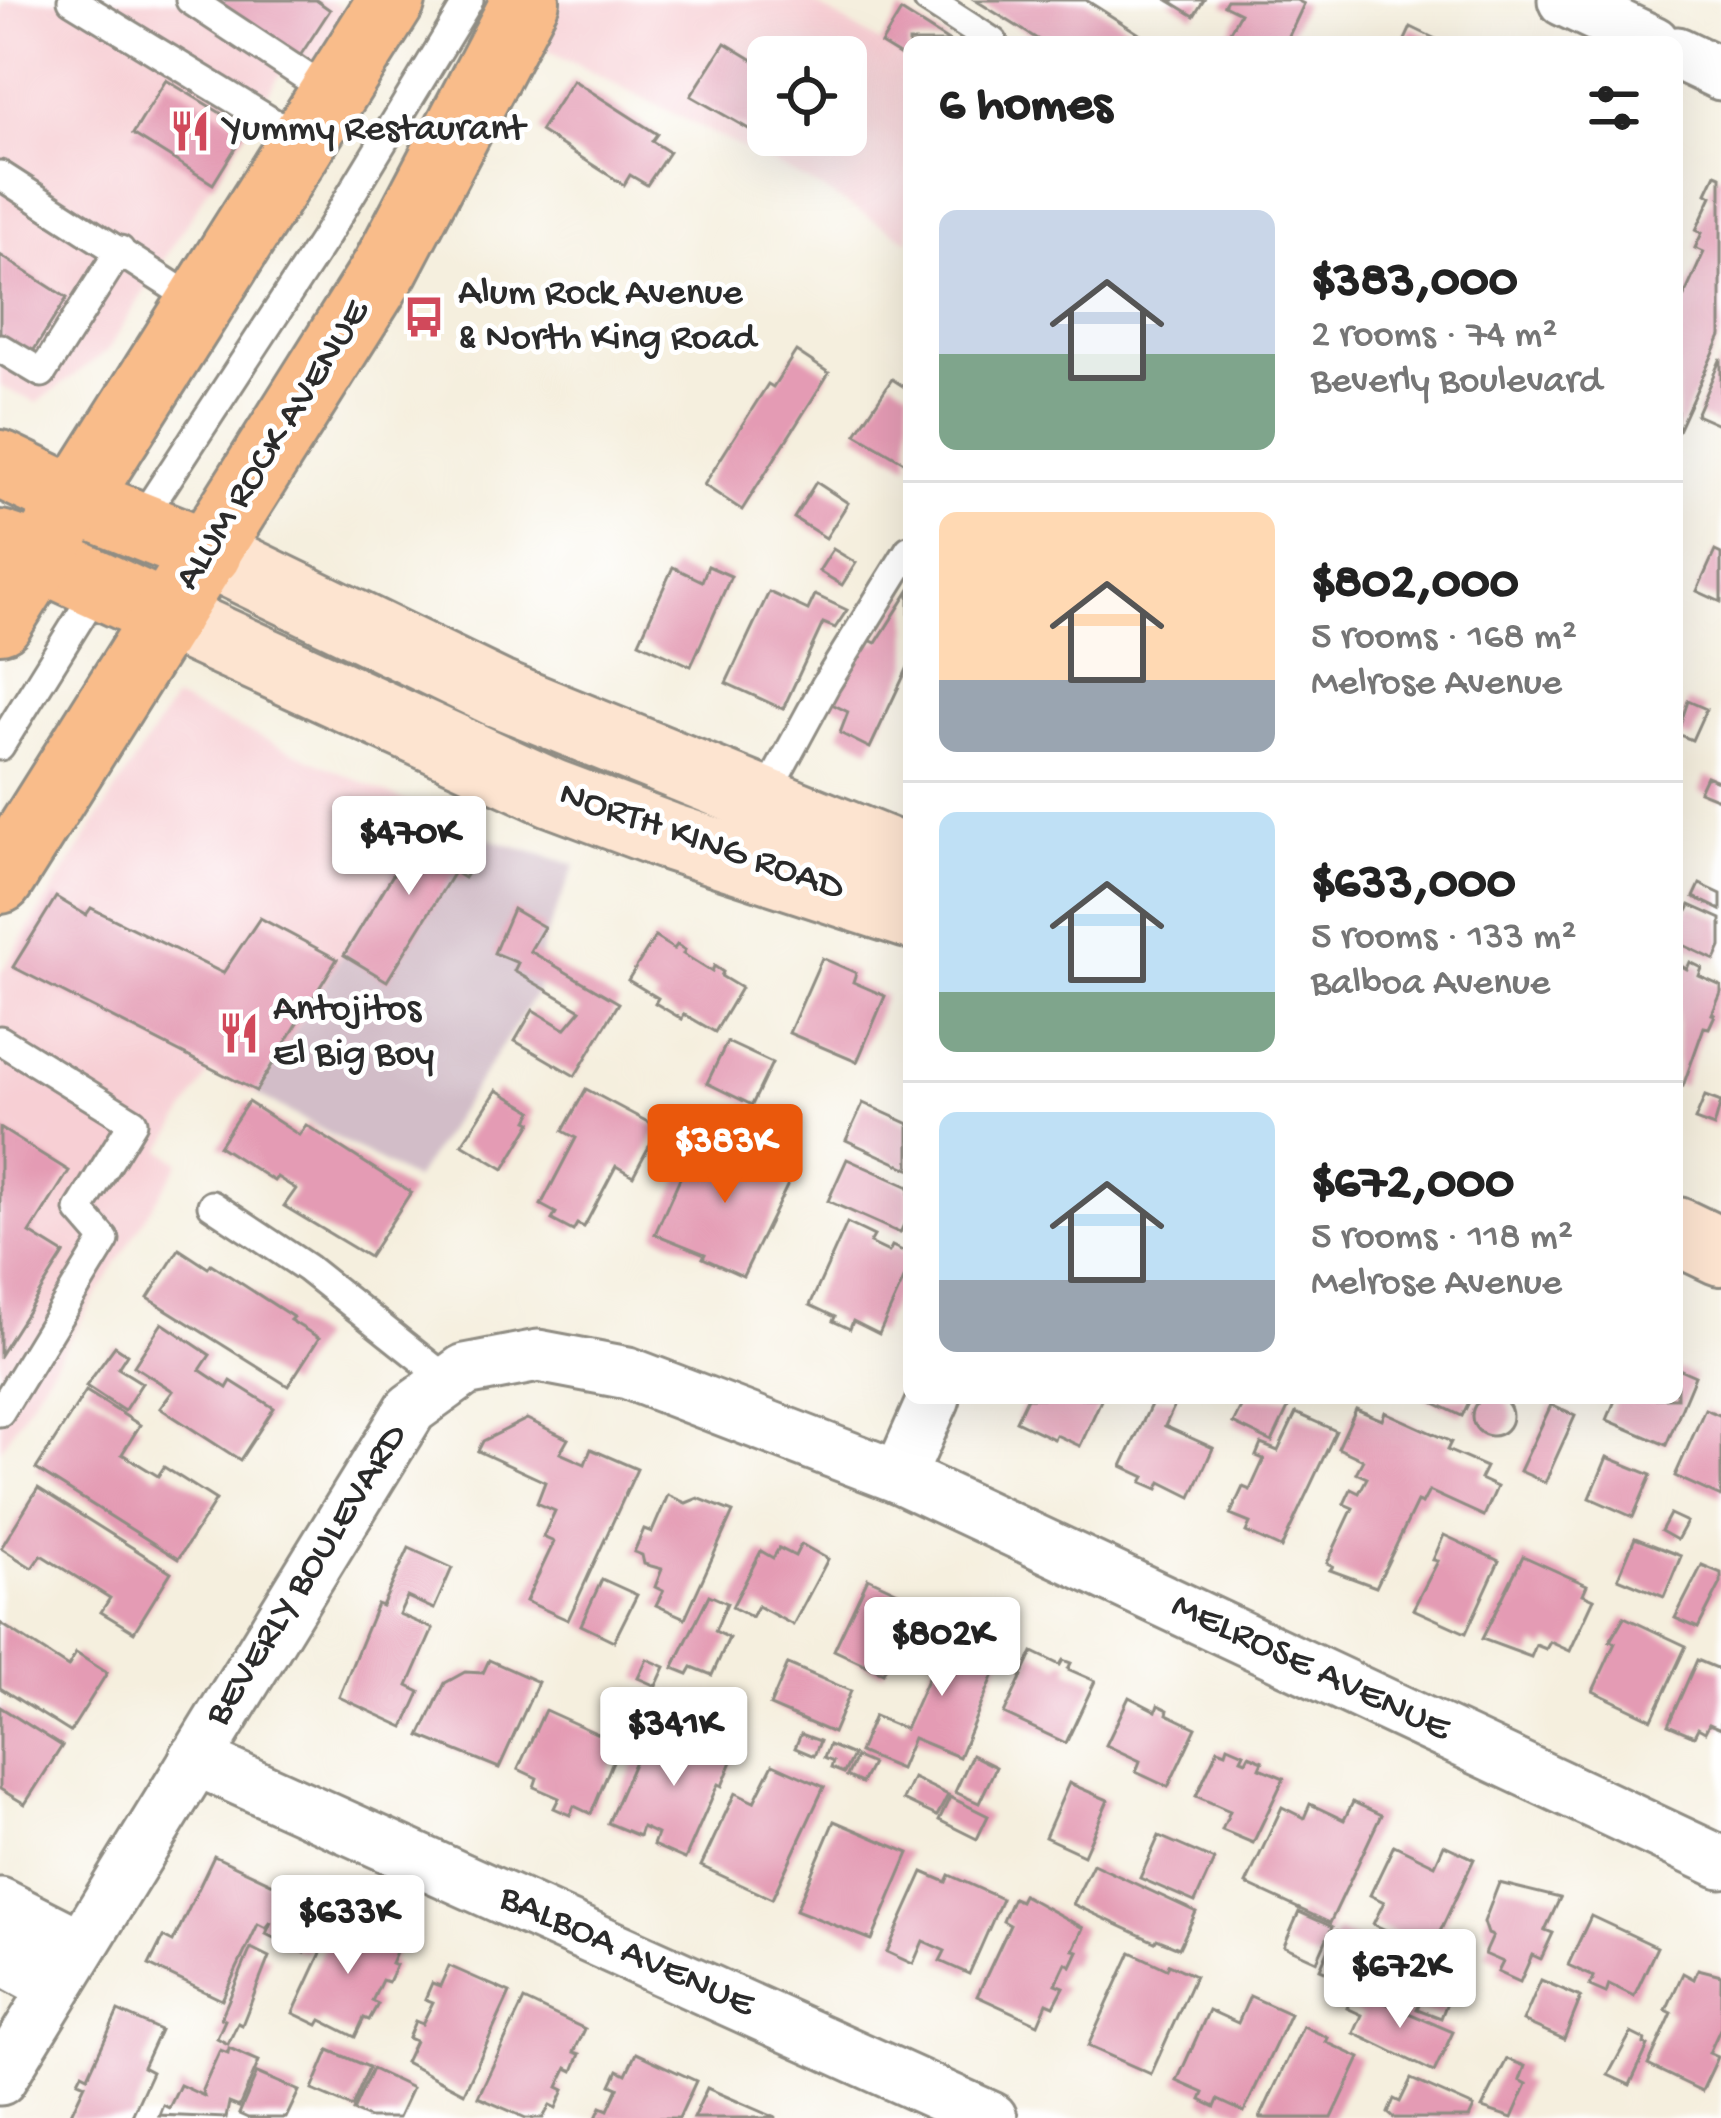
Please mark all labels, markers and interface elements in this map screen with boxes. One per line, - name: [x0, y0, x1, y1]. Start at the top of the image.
- map controls: [747, 36, 867, 156]
- button: locate: [747, 36, 867, 156]
- icon: filters: [1581, 75, 1647, 141]
- text: 6 homes: [939, 78, 1112, 138]
- restaurant icon: Yummy Restaurant: [167, 108, 213, 154]
- place label: Yummy Restaurant: [220, 108, 528, 154]
- text: $383,000: [1311, 254, 1518, 314]
- icon: home: [1035, 258, 1179, 402]
- place label: Alum Rock Avenue & North King Road: [458, 272, 759, 363]
- street label: ALUM ROCK AVENUE: [166, 291, 383, 599]
- bus stop icon: Alum Rock Avenue & North King Road: [401, 294, 447, 340]
- text: 2 rooms · 74 m²: [1311, 314, 1558, 360]
- text: Beverly Boulevard: [1311, 360, 1602, 406]
- text: $802,000: [1311, 556, 1519, 616]
- icon: home: [1035, 560, 1179, 704]
- text: 5 rooms · 168 m²: [1311, 616, 1577, 662]
- text: Melrose Avenue: [1311, 662, 1562, 708]
- street label: NORTH KING ROAD: [552, 773, 850, 914]
- pin: $470K: [325, 796, 493, 898]
- text: $470K: [359, 812, 459, 858]
- text: $633,000: [1311, 856, 1516, 916]
- icon: home: [1035, 860, 1179, 1004]
- text: 5 rooms · 133 m²: [1311, 916, 1576, 962]
- text: Balboa Avenue: [1311, 962, 1550, 1008]
- place label: Antojitos El Big Boy: [273, 988, 434, 1079]
- restaurant icon: Antojitos El Big Boy: [216, 1010, 262, 1056]
- pin: $383K: [641, 1104, 809, 1206]
- text: $383K: [675, 1120, 775, 1166]
- text: $672,000: [1311, 1156, 1514, 1216]
- icon: home: [1035, 1160, 1179, 1304]
- text: 5 rooms · 118 m²: [1311, 1216, 1573, 1262]
- text: Melrose Avenue: [1311, 1262, 1562, 1308]
- street label: BEVERLY BOULEVARD: [196, 1416, 420, 1736]
- street label: MELROSE AVENUE: [1163, 1584, 1458, 1754]
- pin: $802K: [858, 1597, 1026, 1699]
- text: $802K: [891, 1613, 993, 1659]
- pin: $341K: [590, 1687, 758, 1789]
- text: $341K: [627, 1703, 721, 1749]
- pin: $633K: [264, 1875, 432, 1977]
- street label: BALBOA AVENUE: [491, 1876, 762, 2030]
- text: $633K: [298, 1891, 398, 1937]
- pin: $672K: [1316, 1929, 1484, 2031]
- text: $672K: [1351, 1945, 1449, 1991]

